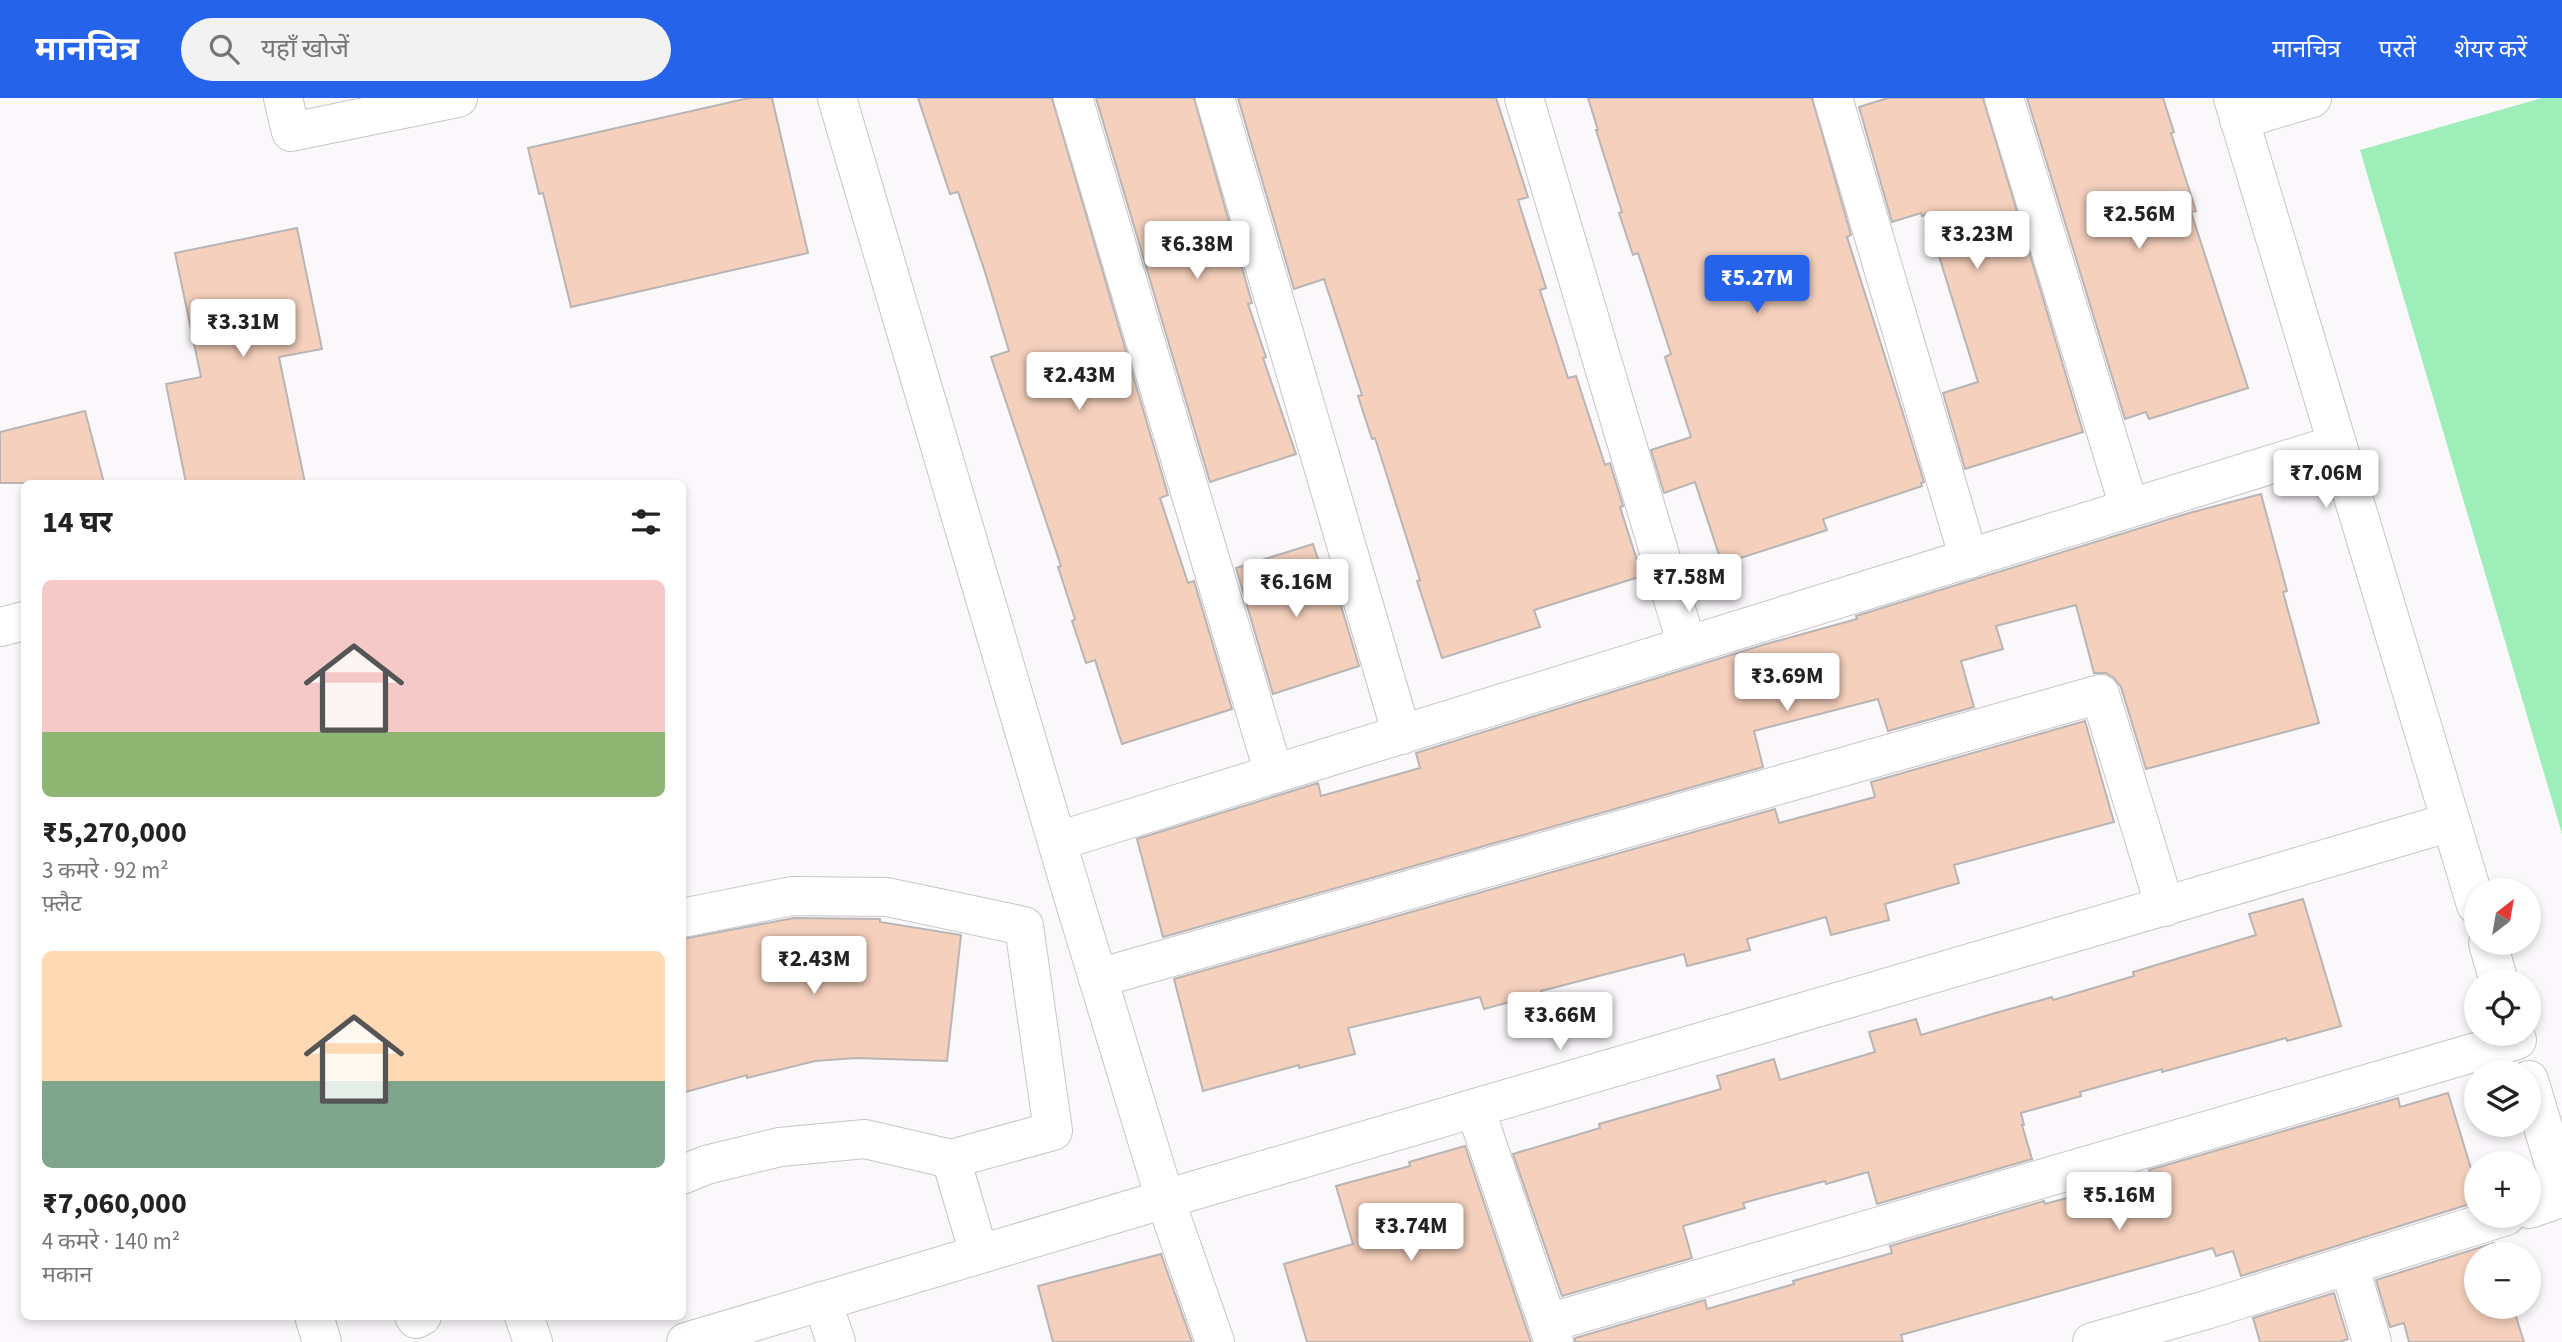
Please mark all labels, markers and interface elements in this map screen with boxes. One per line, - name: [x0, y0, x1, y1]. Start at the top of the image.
- search box: [181, 18, 671, 81]
- text: मानचित्र: [35, 26, 139, 73]
- icon: search: [205, 30, 243, 68]
- text: यहाँ खोजें: [261, 30, 349, 67]
- text: मानचित्र: [2272, 32, 2341, 67]
- text: परतें: [2379, 32, 2416, 67]
- text: शेयर करें: [2454, 32, 2527, 67]
- pin: ₹2.56M: [2082, 192, 2196, 251]
- text: ₹2.56M: [2102, 197, 2176, 230]
- pin: ₹3.23M: [1920, 212, 2034, 271]
- text: ₹3.23M: [1940, 217, 2014, 250]
- pin: ₹6.38M: [1140, 222, 1254, 281]
- text: ₹6.38M: [1160, 227, 1234, 260]
- pin: ₹5.27M: [1700, 256, 1814, 315]
- text: ₹5.27M: [1720, 261, 1794, 294]
- pin: ₹3.31M: [186, 300, 300, 359]
- text: ₹3.31M: [206, 305, 280, 338]
- pin: ₹2.43M: [1022, 352, 1136, 412]
- text: ₹2.43M: [1042, 358, 1116, 391]
- pin: ₹7.06M: [2269, 450, 2383, 510]
- text: ₹7.06M: [2289, 456, 2363, 489]
- text: 14 घर: [42, 501, 112, 544]
- icon: filters: [627, 503, 665, 541]
- pin: ₹7.58M: [1632, 554, 1746, 614]
- pin: ₹6.16M: [1239, 560, 1353, 619]
- text: ₹7.58M: [1652, 560, 1726, 593]
- text: ₹6.16M: [1259, 565, 1333, 598]
- icon: home: [291, 625, 417, 751]
- pin: ₹3.69M: [1730, 654, 1844, 713]
- text: ₹3.69M: [1750, 659, 1824, 692]
- text: ₹5,270,000: [42, 811, 187, 854]
- text: 3 कमरे · 92 m²: [42, 854, 169, 887]
- north arrow: [2464, 878, 2541, 956]
- map controls: [2464, 878, 2541, 1319]
- text: फ़्लैट: [42, 887, 82, 920]
- pin: ₹2.43M: [757, 936, 871, 996]
- text: ₹2.43M: [777, 942, 851, 975]
- button: locate: [2464, 969, 2541, 1046]
- pin: ₹3.66M: [1503, 992, 1617, 1052]
- icon: home: [291, 996, 417, 1122]
- text: ₹3.66M: [1523, 998, 1597, 1031]
- button: layers: [2464, 1060, 2541, 1137]
- button: +: [2464, 1151, 2541, 1228]
- pin: ₹5.16M: [2062, 1172, 2176, 1232]
- text: ₹5.16M: [2082, 1178, 2156, 1211]
- text: ₹7,060,000: [42, 1182, 187, 1225]
- pin: ₹3.74M: [1354, 1204, 1468, 1263]
- text: ₹3.74M: [1374, 1209, 1448, 1242]
- text: 4 कमरे · 140 m²: [42, 1225, 180, 1258]
- button: −: [2464, 1242, 2541, 1319]
- text: मकान: [42, 1258, 92, 1291]

